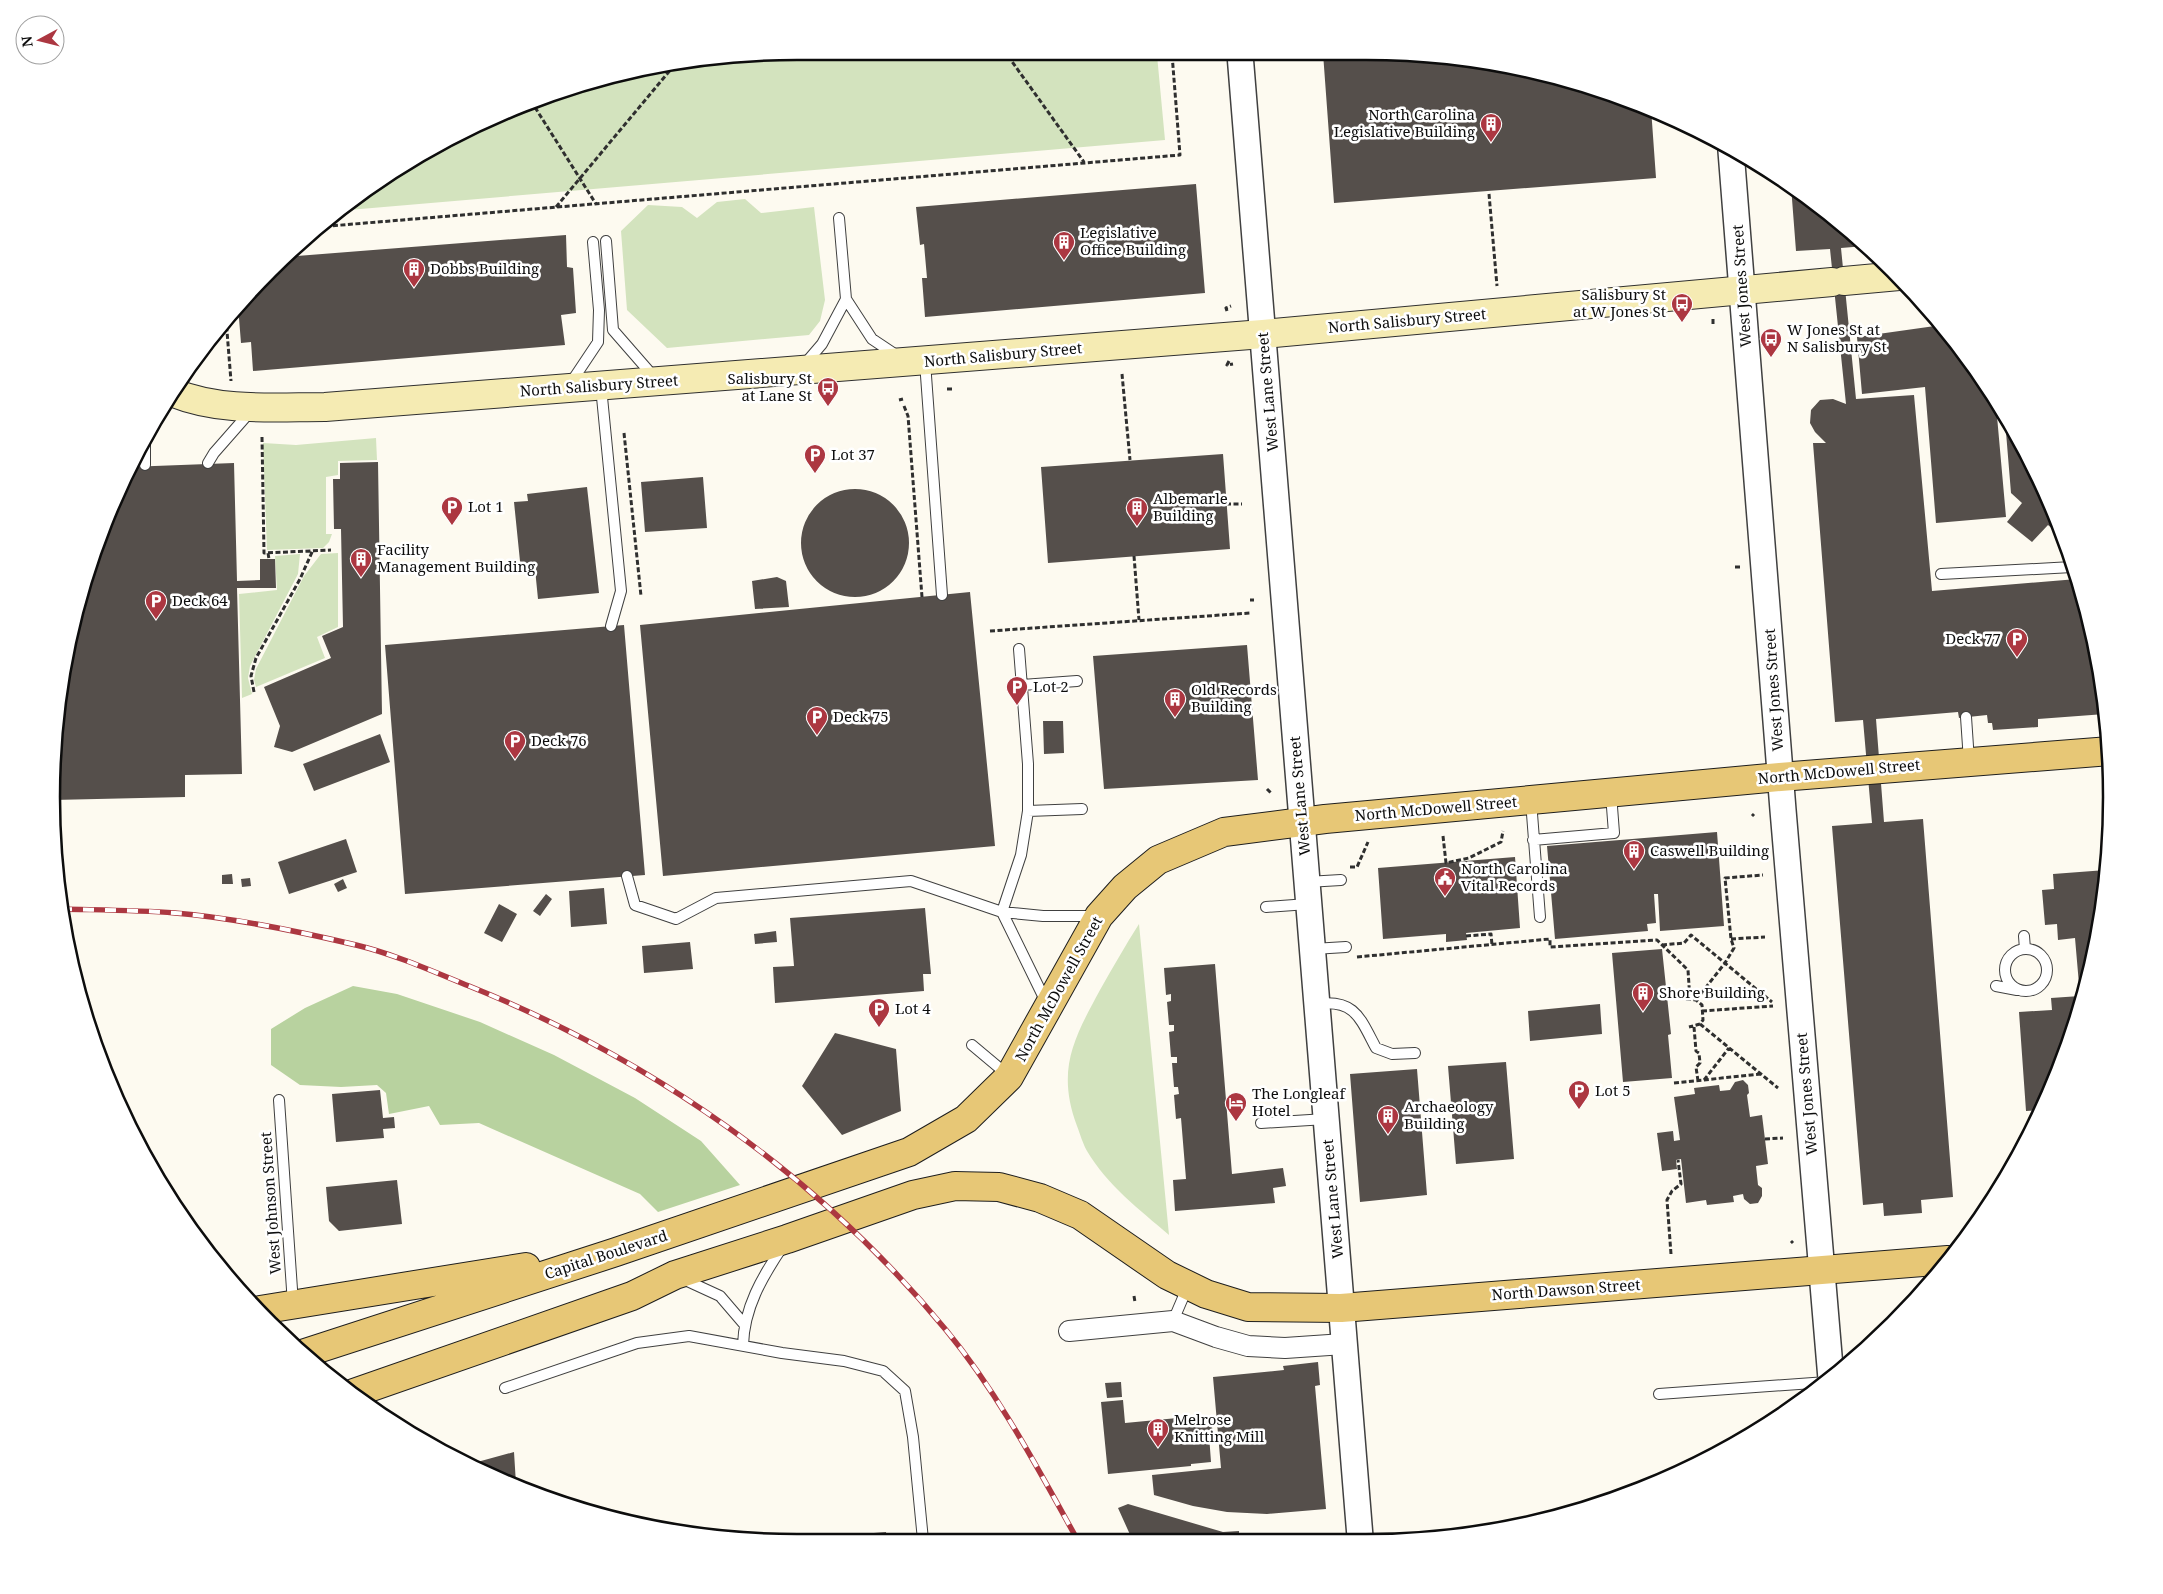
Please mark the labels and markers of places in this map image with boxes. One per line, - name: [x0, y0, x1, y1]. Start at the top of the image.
- place label: North Carolina Legislative Building: [1334, 104, 1475, 141]
- building icon: North Carolina Legislative Building: [1479, 112, 1503, 143]
- place label: Legislative Office Building: [1080, 222, 1186, 259]
- building icon: Legislative Office Building: [1052, 230, 1076, 261]
- building icon: Dobbs Building: [402, 257, 426, 288]
- place label: Dobbs Building: [430, 258, 539, 278]
- place label: Salisbury St at W Jones St: [1573, 284, 1666, 321]
- bus stop icon: Salisbury St at W Jones St: [1670, 292, 1694, 323]
- place label: W Jones St at N Salisbury St: [1787, 319, 1887, 356]
- bus stop icon: W Jones St at N Salisbury St: [1759, 327, 1783, 358]
- place label: Salisbury St at Lane St: [728, 368, 812, 405]
- bus stop icon: Salisbury St at Lane St: [816, 376, 840, 407]
- parking icon: Lot 37: [803, 443, 827, 474]
- place label: Lot 37: [831, 444, 875, 464]
- place label: Albemarle Building: [1153, 488, 1228, 525]
- parking icon: Lot 1: [440, 495, 464, 526]
- place label: Lot 1: [468, 496, 504, 516]
- building icon: Albemarle Building: [1125, 496, 1149, 527]
- place label: Facility Management Building: [377, 539, 535, 576]
- building icon: Facility Management Building: [349, 547, 373, 578]
- parking icon: Deck 64: [144, 589, 168, 620]
- place label: Deck 64: [172, 590, 228, 610]
- parking icon: Deck 77: [2005, 627, 2029, 658]
- place label: Deck 77: [1945, 628, 2001, 648]
- parking icon: Lot 2: [1005, 675, 1029, 706]
- place label: Lot 2: [1033, 676, 1069, 696]
- place label: Old Records Building: [1191, 679, 1277, 716]
- building icon: Old Records Building: [1163, 687, 1187, 718]
- parking icon: Deck 75: [805, 705, 829, 736]
- place label: Deck 75: [833, 706, 889, 726]
- parking icon: Deck 76: [503, 729, 527, 760]
- place label: Deck 76: [531, 730, 587, 750]
- building icon: Caswell Building: [1622, 839, 1646, 870]
- place label: Caswell Building: [1650, 840, 1769, 860]
- place label: North Carolina Vital Records: [1461, 858, 1568, 895]
- public building icon: North Carolina Vital Records: [1433, 866, 1457, 897]
- building icon: Shore Building: [1631, 981, 1655, 1012]
- place label: Shore Building: [1659, 982, 1765, 1002]
- parking icon: Lot 4: [867, 997, 891, 1028]
- place label: Lot 4: [895, 998, 931, 1018]
- parking icon: Lot 5: [1567, 1079, 1591, 1110]
- place label: Lot 5: [1595, 1080, 1631, 1100]
- place label: The Longleaf Hotel: [1252, 1083, 1347, 1120]
- hotel icon: The Longleaf Hotel: [1224, 1091, 1248, 1122]
- place label: Archaeology Building: [1404, 1096, 1494, 1133]
- building icon: Archaeology Building: [1376, 1104, 1400, 1135]
- place label: Melrose Knitting Mill: [1174, 1409, 1265, 1446]
- building icon: Melrose Knitting Mill: [1146, 1417, 1170, 1448]

